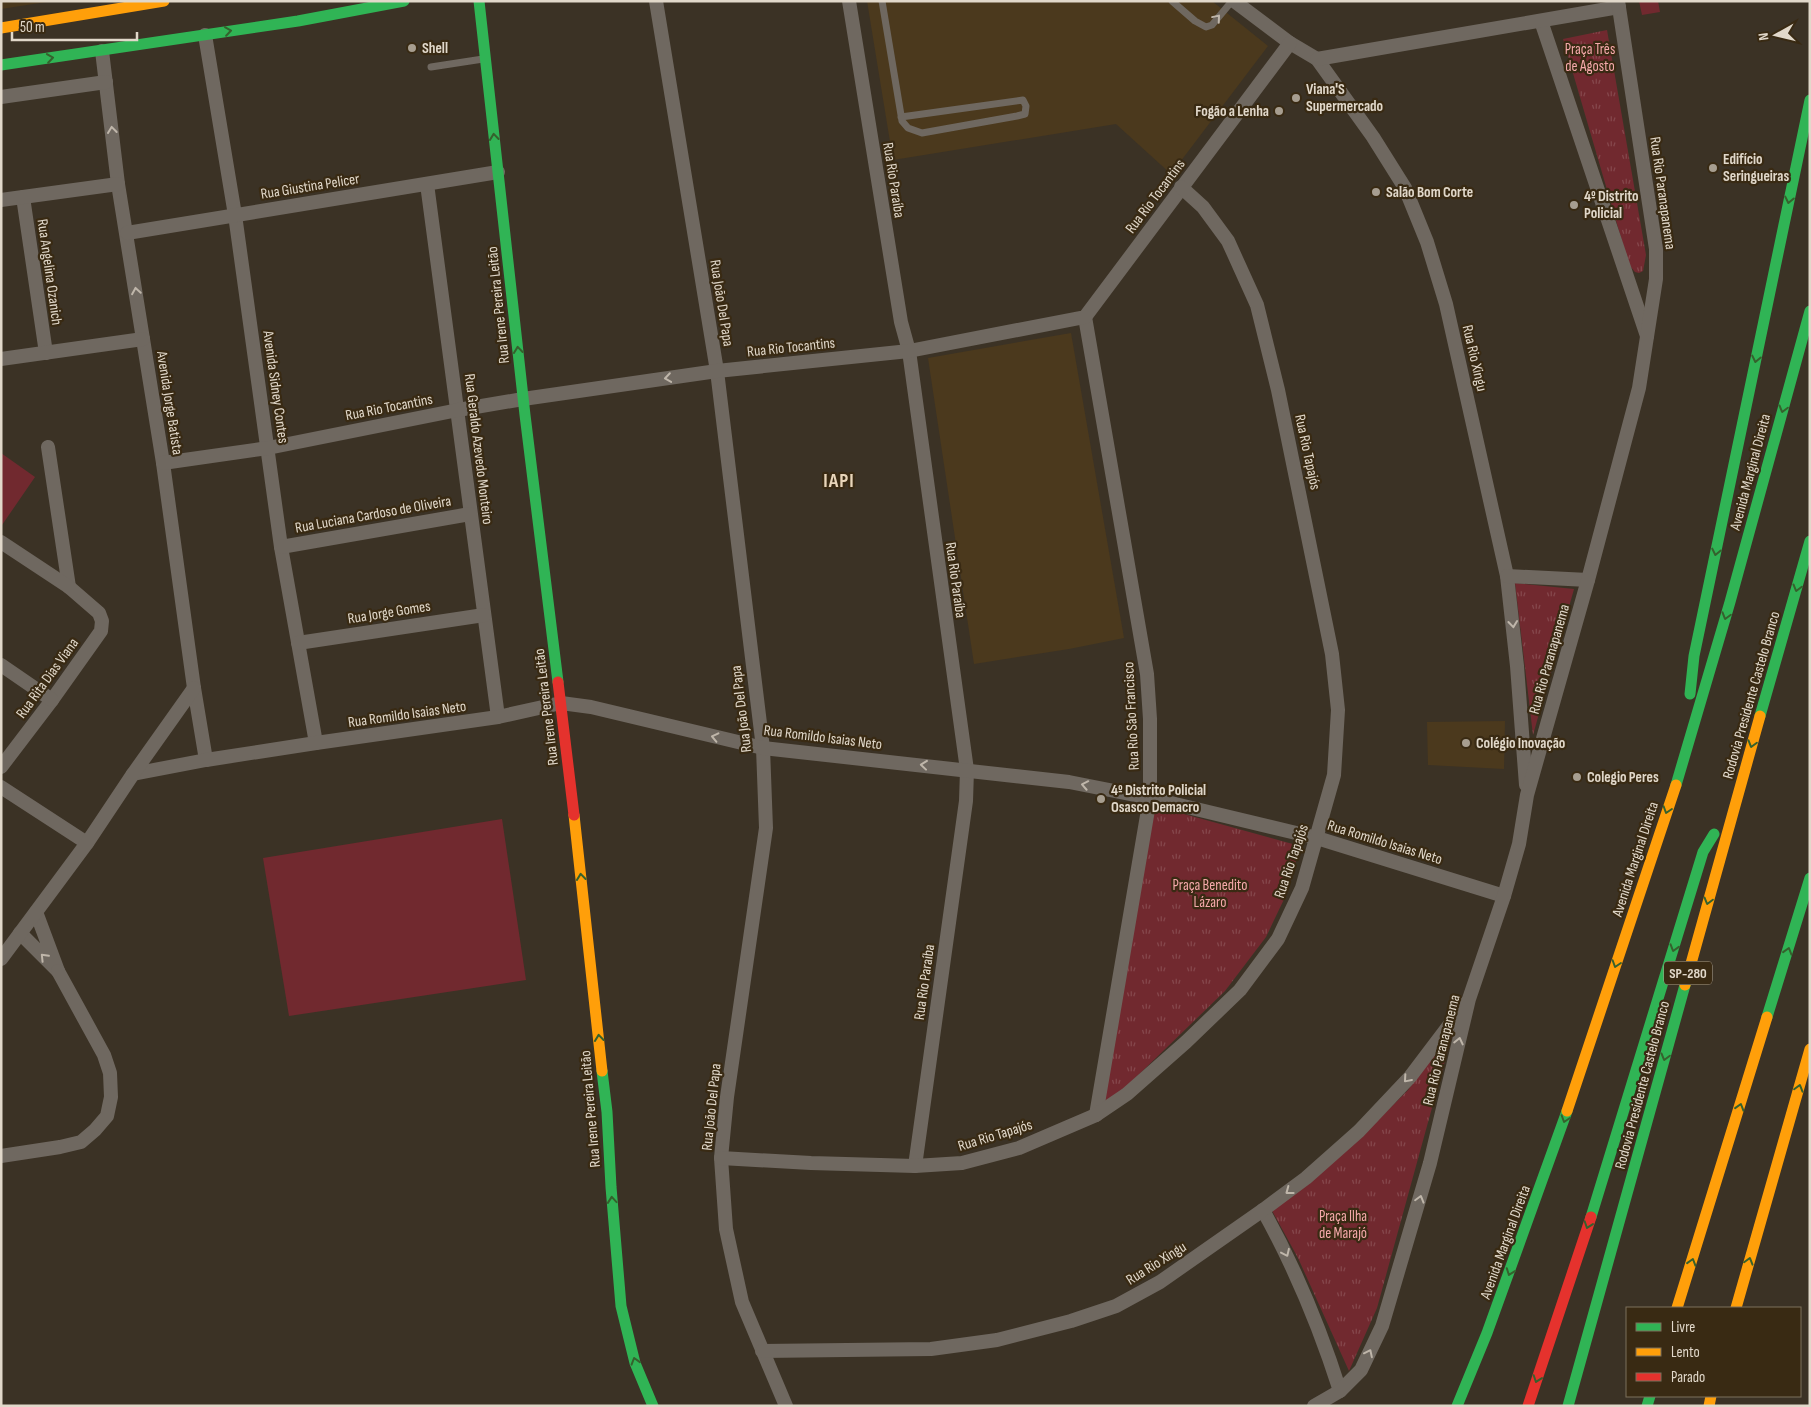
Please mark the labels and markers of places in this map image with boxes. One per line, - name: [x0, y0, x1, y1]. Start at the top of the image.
- place label: Shell: [422, 39, 448, 58]
- marker: Shell: [406, 42, 418, 54]
- place label: Viana'S Supermercado: [1306, 80, 1383, 116]
- marker: Viana'S Supermercado: [1290, 92, 1302, 104]
- place label: Fogão a Lenha: [1195, 102, 1269, 121]
- marker: Fogão a Lenha: [1273, 105, 1285, 117]
- place label: Edifício Seringueiras: [1723, 150, 1789, 186]
- marker: Edifício Seringueiras: [1707, 162, 1719, 174]
- place label: Salão Bom Corte: [1386, 183, 1473, 202]
- marker: Salão Bom Corte: [1370, 186, 1382, 198]
- place label: 4º Distrito Policial: [1584, 187, 1639, 223]
- marker: 4º Distrito Policial: [1568, 199, 1580, 211]
- place label: Colégio Inovação: [1476, 734, 1565, 753]
- marker: Colégio Inovação: [1460, 737, 1472, 749]
- place label: Colegio Peres: [1587, 768, 1659, 787]
- marker: Colegio Peres: [1571, 771, 1583, 783]
- place label: 4º Distrito Policial Osasco Demacro: [1111, 781, 1206, 817]
- marker: 4º Distrito Policial Osasco Demacro: [1095, 793, 1107, 805]

